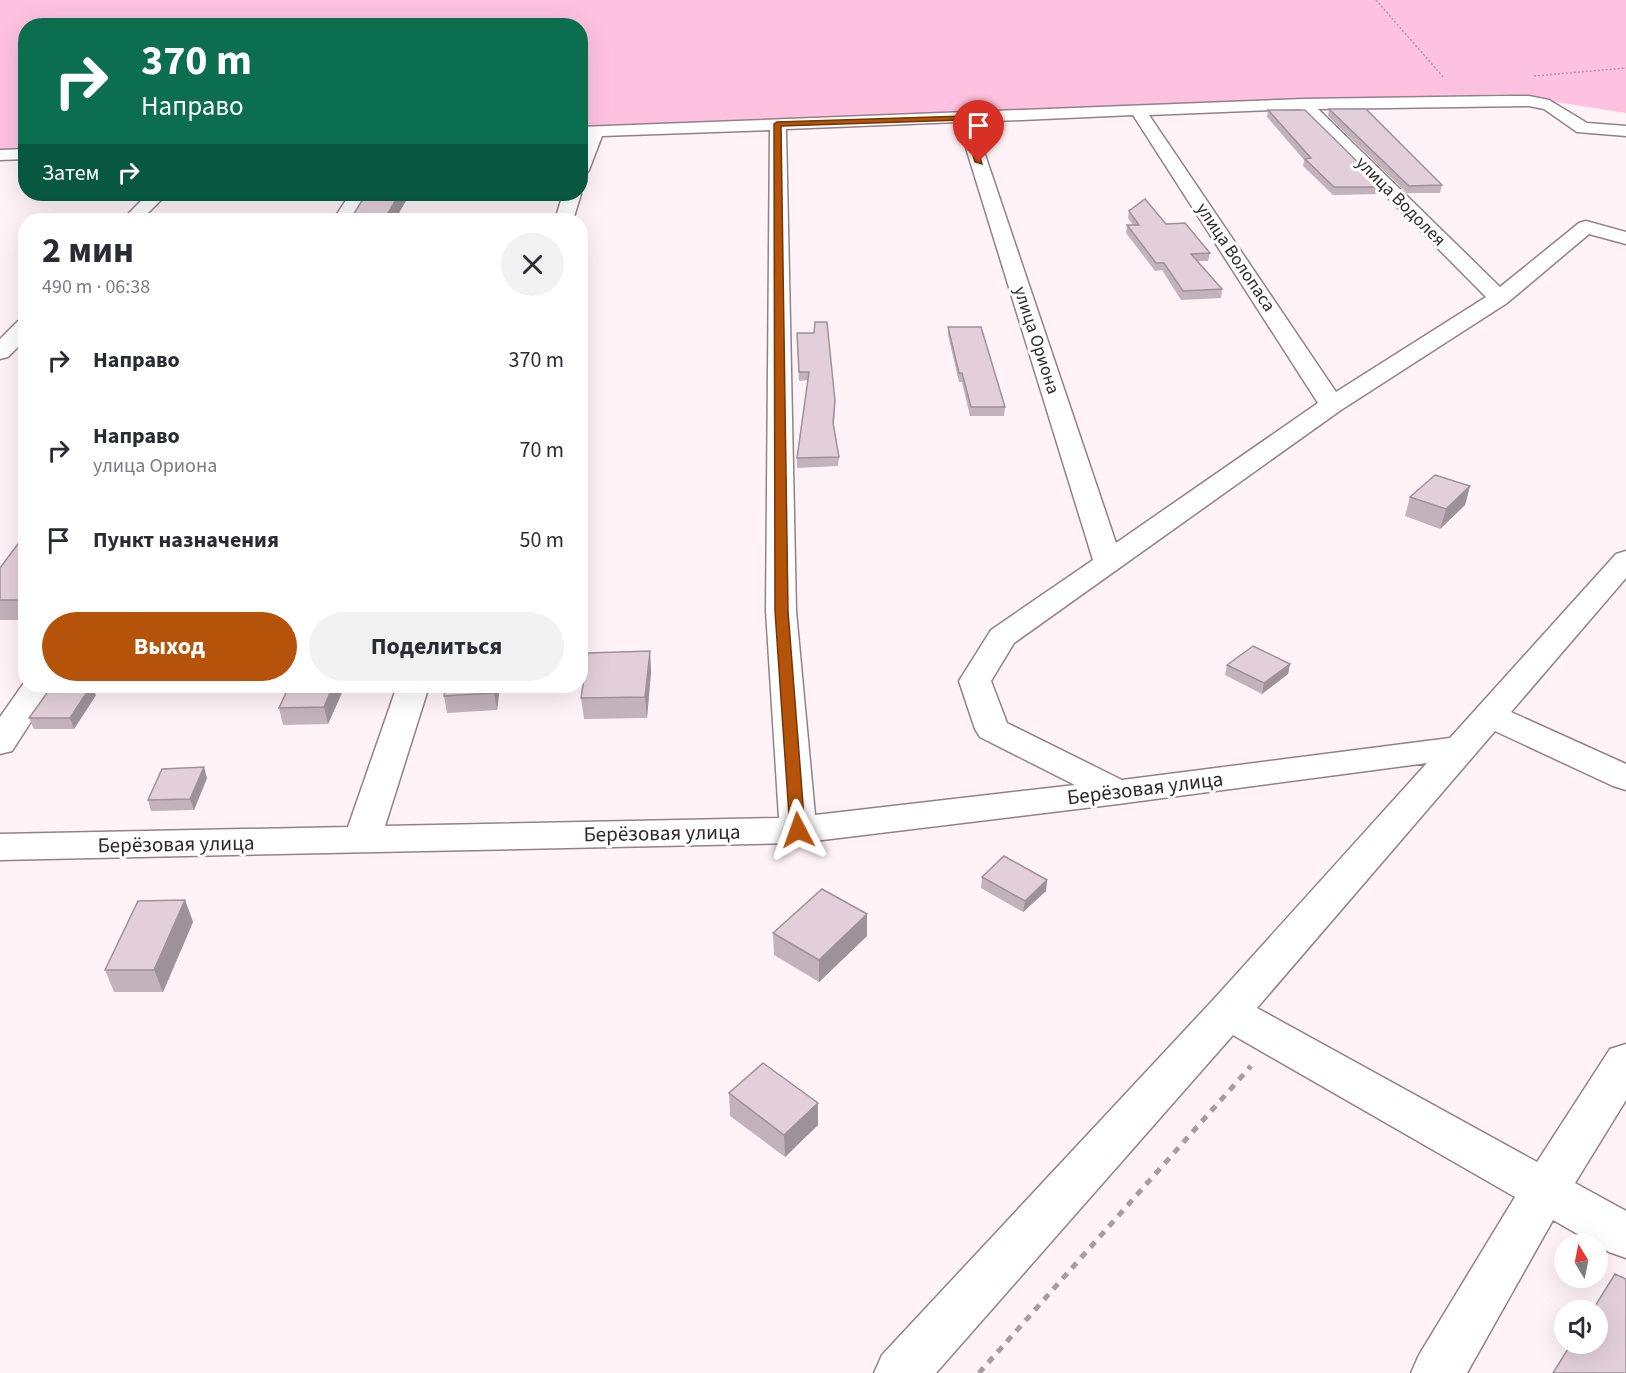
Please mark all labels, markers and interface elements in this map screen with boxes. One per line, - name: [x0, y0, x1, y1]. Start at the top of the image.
- text: 370 m: [141, 31, 252, 91]
- icon: right: [42, 42, 120, 120]
- text: Направо: [141, 87, 244, 126]
- pin: [953, 100, 1004, 162]
- icon: arrive: [962, 109, 995, 142]
- street label: улица Водолея: [1350, 151, 1451, 252]
- icon: right: [112, 156, 145, 189]
- text: Затем: [42, 157, 100, 189]
- street label: улица Волопаса: [1190, 198, 1281, 317]
- text: 2 мин: [42, 225, 134, 276]
- button: close: [501, 233, 564, 296]
- text: 490 m · 06:38: [42, 273, 150, 301]
- street label: улица Ориона: [1007, 283, 1066, 397]
- icon: right: [42, 344, 75, 377]
- text: Направо: [93, 344, 180, 376]
- text: 370 m: [509, 344, 564, 376]
- text: Направо: [93, 420, 180, 452]
- icon: right: [42, 434, 75, 467]
- text: 70 m: [519, 434, 564, 466]
- text: улица Ориона: [93, 452, 217, 480]
- icon: arrive: [42, 524, 75, 557]
- text: Пункт назначения: [93, 524, 279, 556]
- text: 50 m: [519, 524, 564, 556]
- button: Выход: [42, 612, 297, 681]
- button: Поделиться: [309, 612, 564, 681]
- street label: Берёзовая улица: [1065, 764, 1225, 812]
- position arrow: [766, 798, 830, 862]
- street label: Берёзовая улица: [583, 817, 741, 849]
- street label: Берёзовая улица: [97, 828, 255, 860]
- north arrow: [1554, 1234, 1608, 1288]
- map controls: [1554, 1234, 1608, 1354]
- button: sound: [1554, 1300, 1608, 1354]

